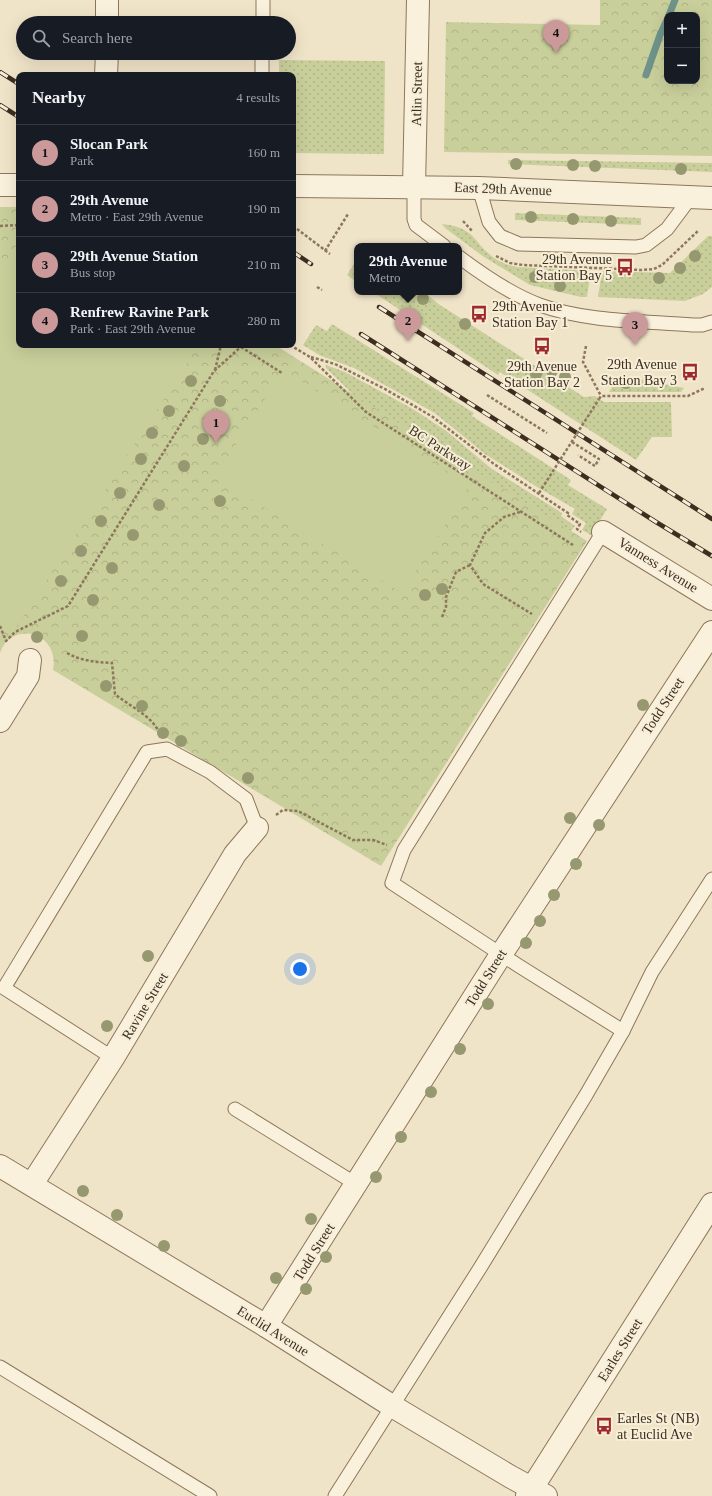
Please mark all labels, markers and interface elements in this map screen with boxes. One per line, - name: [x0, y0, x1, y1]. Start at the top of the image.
- map controls: [664, 12, 700, 84]
- button: +: [664, 12, 700, 48]
- search box: [16, 16, 296, 60]
- pin: 4: [543, 20, 569, 53]
- icon: search: [30, 27, 52, 49]
- text: Search here: [62, 30, 132, 46]
- button: −: [664, 48, 700, 84]
- street label: Atlin Street: [409, 61, 425, 127]
- text: Nearby: [32, 88, 86, 107]
- text: 4 results: [236, 90, 280, 105]
- text: Slocan Park: [70, 136, 148, 152]
- text: 1: [42, 145, 48, 160]
- text: 160 m: [247, 145, 280, 160]
- text: Park: [70, 153, 94, 168]
- street label: East 29th Avenue: [454, 180, 552, 198]
- text: 29th Avenue: [70, 192, 148, 208]
- text: 2: [42, 201, 48, 216]
- text: 190 m: [247, 201, 280, 216]
- text: Metro · East 29th Avenue: [70, 209, 203, 224]
- popup: [354, 243, 462, 295]
- text: 29th Avenue Station: [70, 248, 198, 264]
- place label: 29th Avenue Station Bay 5: [536, 252, 612, 283]
- text: 29th Avenue: [369, 253, 447, 269]
- text: 3: [42, 257, 48, 272]
- text: 210 m: [247, 257, 280, 272]
- bus stop icon: 29th Avenue Station Bay 5: [615, 257, 635, 277]
- text: Bus stop: [70, 265, 115, 280]
- text: Metro: [369, 270, 401, 285]
- place label: 29th Avenue Station Bay 1: [492, 299, 568, 330]
- text: Renfrew Ravine Park: [70, 304, 209, 320]
- bus stop icon: 29th Avenue Station Bay 1: [469, 304, 489, 324]
- pin: 2: [395, 308, 421, 341]
- pin: 3: [622, 312, 648, 345]
- text: 4: [42, 313, 48, 328]
- text: 280 m: [247, 313, 280, 328]
- text: Park · East 29th Avenue: [70, 321, 195, 336]
- bus stop icon: 29th Avenue Station Bay 2: [532, 336, 552, 356]
- place label: 29th Avenue Station Bay 3: [601, 357, 677, 388]
- place label: 29th Avenue Station Bay 2: [504, 359, 580, 390]
- bus stop icon: 29th Avenue Station Bay 3: [680, 362, 700, 382]
- pin: 1: [203, 410, 229, 443]
- street label: BC Parkway: [406, 422, 474, 474]
- street label: Vanness Avenue: [615, 534, 701, 596]
- street label: Todd Street: [639, 675, 687, 737]
- street label: Todd Street: [462, 946, 510, 1009]
- your location: [290, 959, 310, 979]
- street label: Ravine Street: [119, 970, 171, 1042]
- street label: Todd Street: [290, 1220, 338, 1283]
- street label: Euclid Avenue: [234, 1303, 312, 1359]
- street label: Earles Street: [595, 1316, 645, 1384]
- place label: Earles St (NB) at Euclid Ave: [617, 1411, 700, 1442]
- bus stop icon: Earles St (NB) at Euclid Ave: [594, 1416, 614, 1436]

